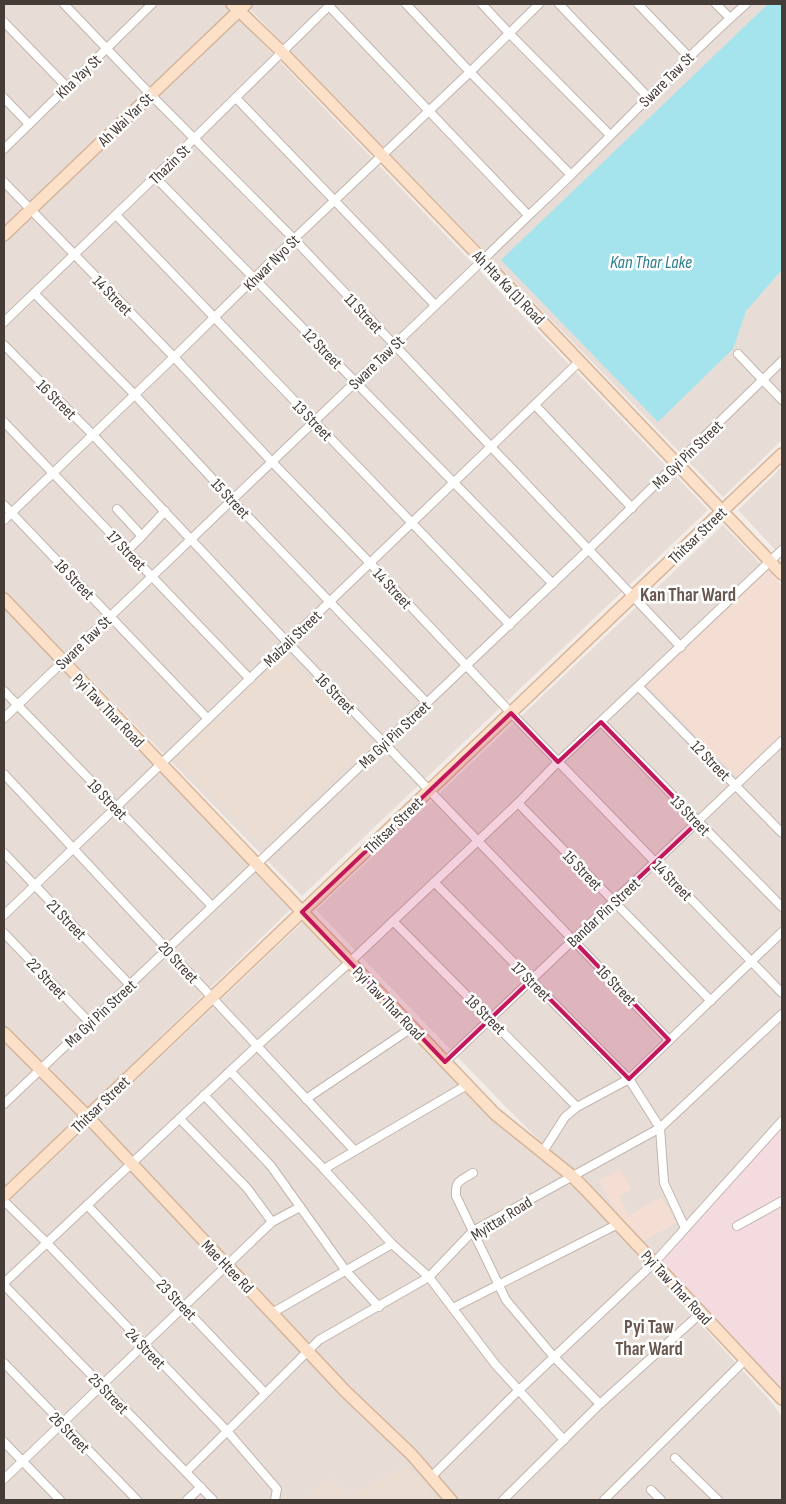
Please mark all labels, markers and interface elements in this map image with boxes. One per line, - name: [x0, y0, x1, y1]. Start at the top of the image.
- street label: Sware Taw St: [636, 49, 699, 111]
- street label: Kha Yay St: [53, 51, 106, 103]
- street label: Ah Wai Yar St: [94, 89, 158, 152]
- street label: Thazin St: [146, 141, 194, 189]
- street label: Khwar Nyo St: [240, 231, 304, 295]
- street label: Ah Hta Ka (1) Road: [467, 246, 548, 329]
- water label: Kan Thar Lake: [610, 252, 692, 273]
- street label: 14 Street: [88, 272, 136, 320]
- street label: 11 Street: [340, 290, 386, 338]
- street label: 12 Street: [298, 325, 346, 373]
- street label: Sware Taw St: [345, 332, 409, 394]
- street label: 16 Street: [32, 376, 80, 424]
- street label: 13 Street: [288, 397, 336, 445]
- street label: Ma Gyi Pin Street: [649, 417, 727, 493]
- street label: 15 Street: [206, 475, 253, 523]
- street label: Thitsar Street: [665, 504, 731, 569]
- street label: 17 Street: [102, 527, 150, 575]
- street label: 18 Street: [50, 556, 98, 604]
- street label: 14 Street: [368, 565, 416, 613]
- district label: Kan Thar Ward: [640, 584, 736, 607]
- street label: Malzali Street: [260, 607, 326, 671]
- street label: Sware Taw St: [52, 612, 116, 674]
- street label: Pyi Taw Thar Road: [68, 670, 148, 752]
- street label: 16 Street: [311, 670, 359, 718]
- street label: Ma Gyi Pin Street: [355, 697, 435, 773]
- street label: 12 Street: [686, 737, 734, 785]
- street label: 19 Street: [83, 776, 131, 824]
- street label: 13 Street: [666, 792, 714, 840]
- street label: Thitsar Street: [361, 794, 427, 859]
- street label: 15 Street: [558, 847, 606, 895]
- street label: 14 Street: [648, 857, 696, 905]
- street label: Bandar Pin Street: [564, 874, 645, 952]
- street label: 21 Street: [42, 896, 90, 944]
- street label: 20 Street: [154, 938, 202, 988]
- street label: 22 Street: [22, 955, 70, 1004]
- street label: 17 Street: [507, 958, 555, 1006]
- street label: 16 Street: [592, 962, 640, 1010]
- street label: Pyi Taw Thar Road: [348, 963, 428, 1045]
- street label: Ma Gyi Pin Street: [61, 976, 141, 1052]
- street label: 18 Street: [461, 991, 509, 1039]
- street label: Thitsar Street: [68, 1073, 134, 1138]
- street label: Myittar Road: [468, 1193, 536, 1245]
- street label: Mae Htee Rd: [197, 1236, 257, 1298]
- street label: Pyi Taw Thar Road: [637, 1247, 715, 1329]
- street label: 23 Street: [152, 1276, 200, 1325]
- district label: Pyi Taw Thar Ward: [615, 1316, 683, 1361]
- street label: 24 Street: [121, 1325, 169, 1374]
- street label: 25 Street: [84, 1370, 132, 1418]
- street label: 26 Street: [45, 1408, 93, 1458]

